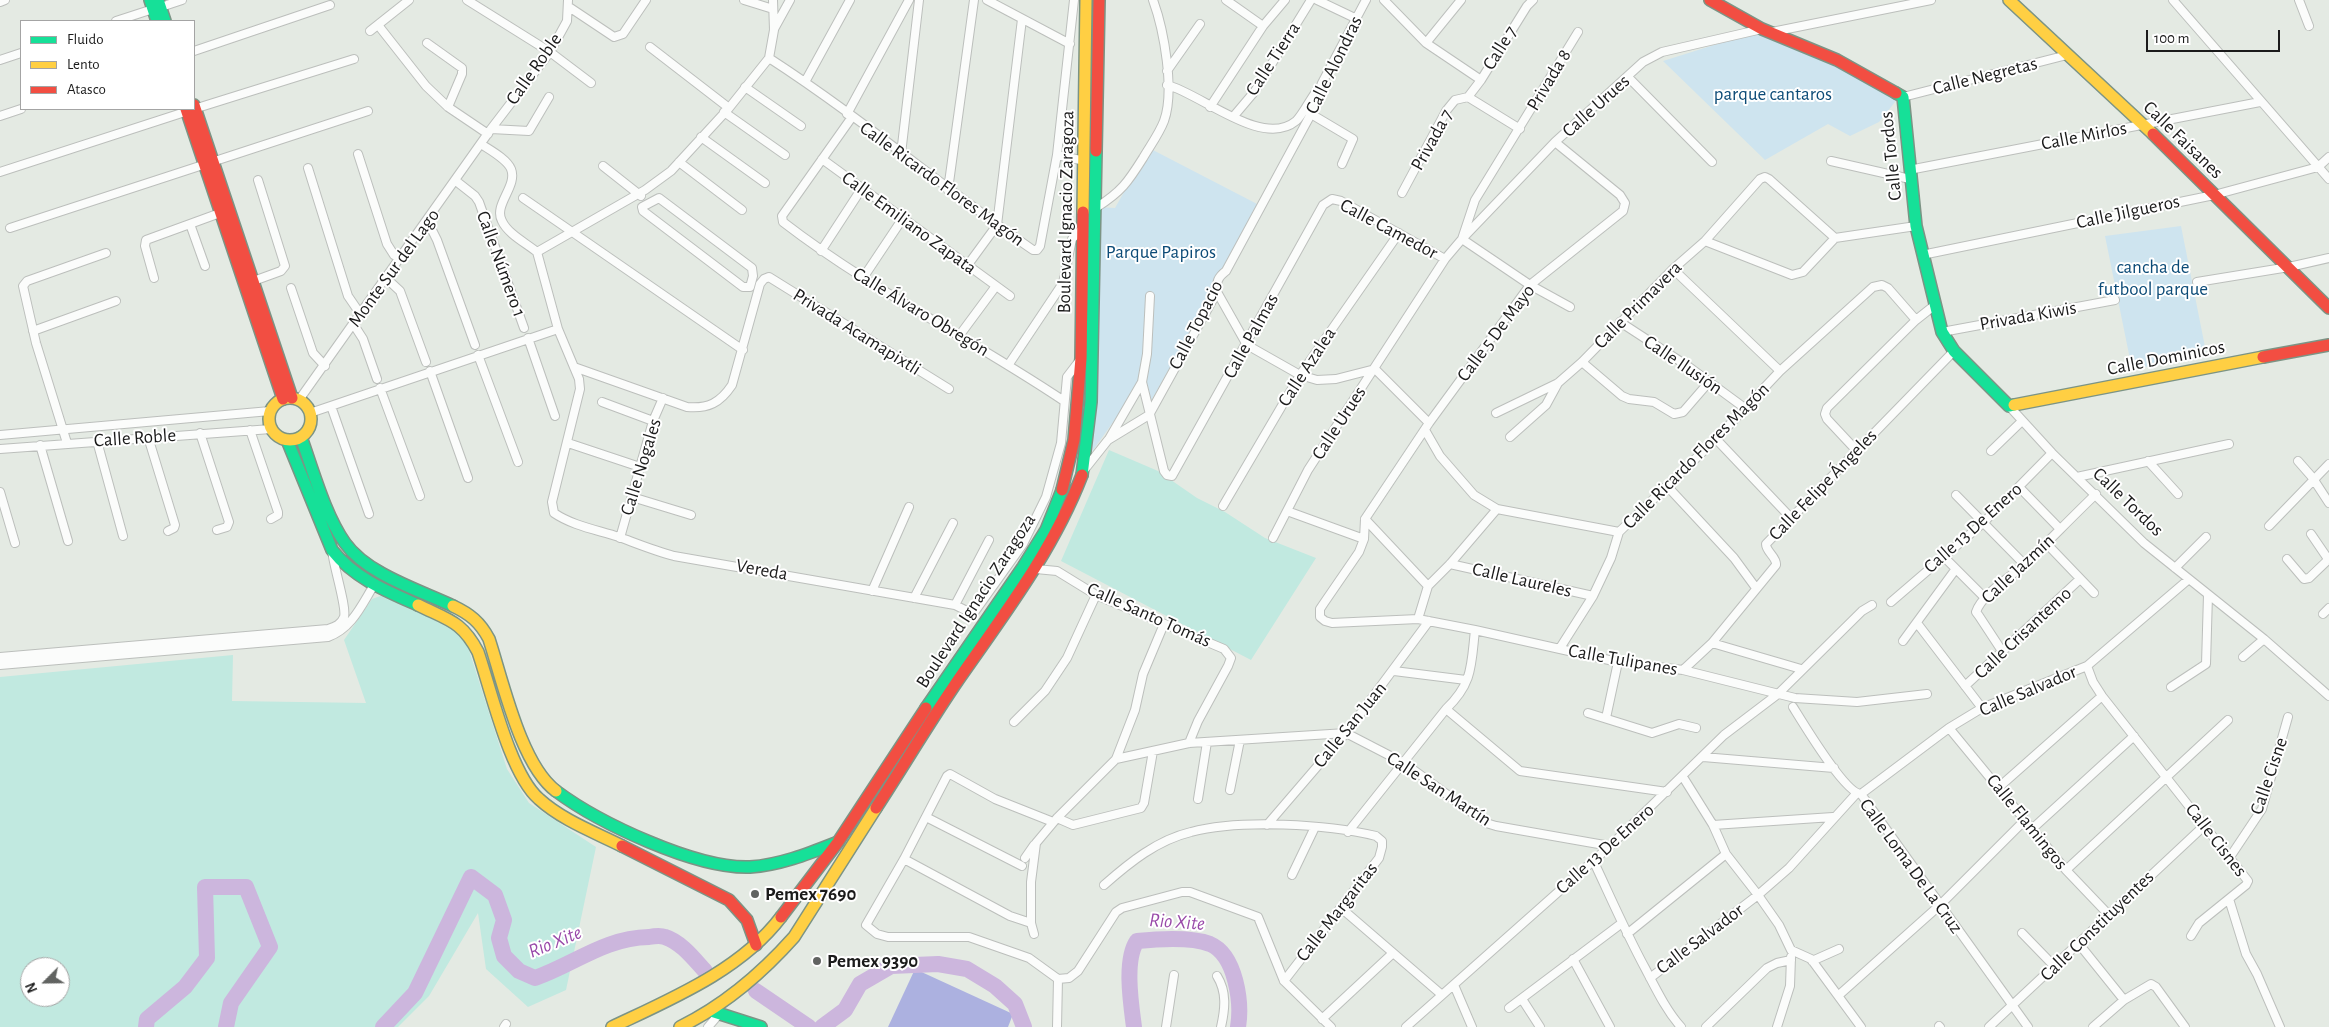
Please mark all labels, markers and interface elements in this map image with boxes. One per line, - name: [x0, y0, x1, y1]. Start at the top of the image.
- street label: Calle Alondras: [1300, 12, 1368, 118]
- street label: Calle Tierra: [1241, 18, 1305, 100]
- legend: [20, 20, 195, 110]
- scale bar: [2149, 20, 2283, 52]
- street label: Calle 7: [1478, 22, 1522, 74]
- street label: Calle Roble: [501, 29, 567, 109]
- text: 100 m: [2154, 31, 2189, 46]
- text: Fluido: [67, 32, 104, 47]
- street label: Privada 8: [1522, 45, 1576, 115]
- street label: Calle Negretas: [1930, 52, 2040, 100]
- text: Lento: [67, 57, 100, 72]
- street label: Calle Urues: [1558, 70, 1634, 142]
- text: Atasco: [67, 82, 106, 97]
- park label: parque cantaros: [1714, 83, 1832, 105]
- street label: Calle Faisanes: [2138, 96, 2228, 184]
- street label: Privada 7: [1406, 105, 1458, 175]
- street label: Boulevard Ignacio Zaragoza: [1053, 110, 1079, 314]
- street label: Calle Tordos: [1875, 110, 1907, 202]
- street label: Calle Ricardo Flores Magón: [855, 117, 1029, 251]
- street label: Calle Mirlos: [2039, 117, 2129, 155]
- street label: Calle Emiliano Zapata: [837, 166, 981, 280]
- street label: Calle Jilgueros: [2074, 190, 2182, 234]
- street label: Calle Camedor: [1336, 194, 1442, 264]
- street label: Monte Sur del Lago: [343, 204, 445, 332]
- street label: Calle Número 1: [471, 208, 531, 320]
- park label: Parque Papiros: [1106, 241, 1216, 263]
- street label: Calle Primavera: [1589, 256, 1687, 354]
- park label: cancha de futbool parque: [2098, 256, 2208, 300]
- street label: Calle Álvaro Obregón: [849, 262, 993, 362]
- street label: Calle Topacio: [1164, 277, 1228, 373]
- street label: Calle 5 De Mayo: [1452, 280, 1540, 386]
- street label: Privada Acamapixtli: [789, 283, 925, 381]
- street label: Calle Palmas: [1218, 289, 1284, 383]
- street label: Privada Kiwis: [1978, 296, 2078, 336]
- street label: Calle Azalea: [1273, 323, 1341, 411]
- street label: Calle Ilusión: [1639, 330, 1727, 400]
- street label: Calle Dominicos: [2105, 335, 2227, 381]
- street label: Calle Ricardo Flores Magón: [1618, 378, 1774, 534]
- street label: Calle Urues: [1307, 382, 1371, 464]
- street label: Calle Nogales: [615, 416, 667, 518]
- street label: Calle Roble: [93, 424, 177, 452]
- street label: Calle Felipe Ángeles: [1764, 424, 1882, 546]
- street label: Calle Tordos: [2088, 463, 2168, 541]
- street label: Calle 13 De Enero: [1919, 478, 2027, 578]
- street label: Boulevard Ignacio Zaragoza: [911, 510, 1041, 692]
- street label: Calle Jazmín: [1977, 529, 2059, 609]
- street label: Vereda: [734, 554, 790, 586]
- street label: Calle Laureles: [1470, 557, 1574, 603]
- street label: Calle Santo Tomás: [1083, 577, 1215, 653]
- street label: Calle Crisantemo: [1970, 582, 2076, 684]
- street label: Calle Tulipanes: [1567, 639, 1679, 681]
- street label: Calle Salvador: [1976, 660, 2080, 722]
- street label: Calle San Juan: [1308, 677, 1392, 773]
- street label: Calle Cisne: [2245, 734, 2293, 818]
- street label: Calle San Martín: [1382, 747, 1496, 831]
- street label: Calle Flamingos: [1981, 769, 2073, 875]
- street label: Calle Loma De La Cruz: [1854, 794, 1968, 938]
- street label: Calle 13 De Enero: [1551, 799, 1659, 899]
- street label: Calle Cisnes: [2180, 799, 2252, 881]
- street label: Calle Margaritas: [1291, 858, 1383, 966]
- street label: Calle Constituyentes: [2035, 866, 2159, 986]
- place label: Pemex 7690: [765, 883, 856, 905]
- marker: Pemex 7690: [749, 888, 761, 900]
- street label: Calle Salvador: [1652, 899, 1748, 979]
- water label: Rio Xite: [1148, 908, 1206, 936]
- water label: Rio Xite: [525, 920, 585, 964]
- place label: Pemex 9390: [827, 950, 918, 972]
- marker: Pemex 9390: [811, 955, 823, 967]
- north arrow: [20, 957, 70, 1007]
- text: N: [24, 980, 40, 995]

